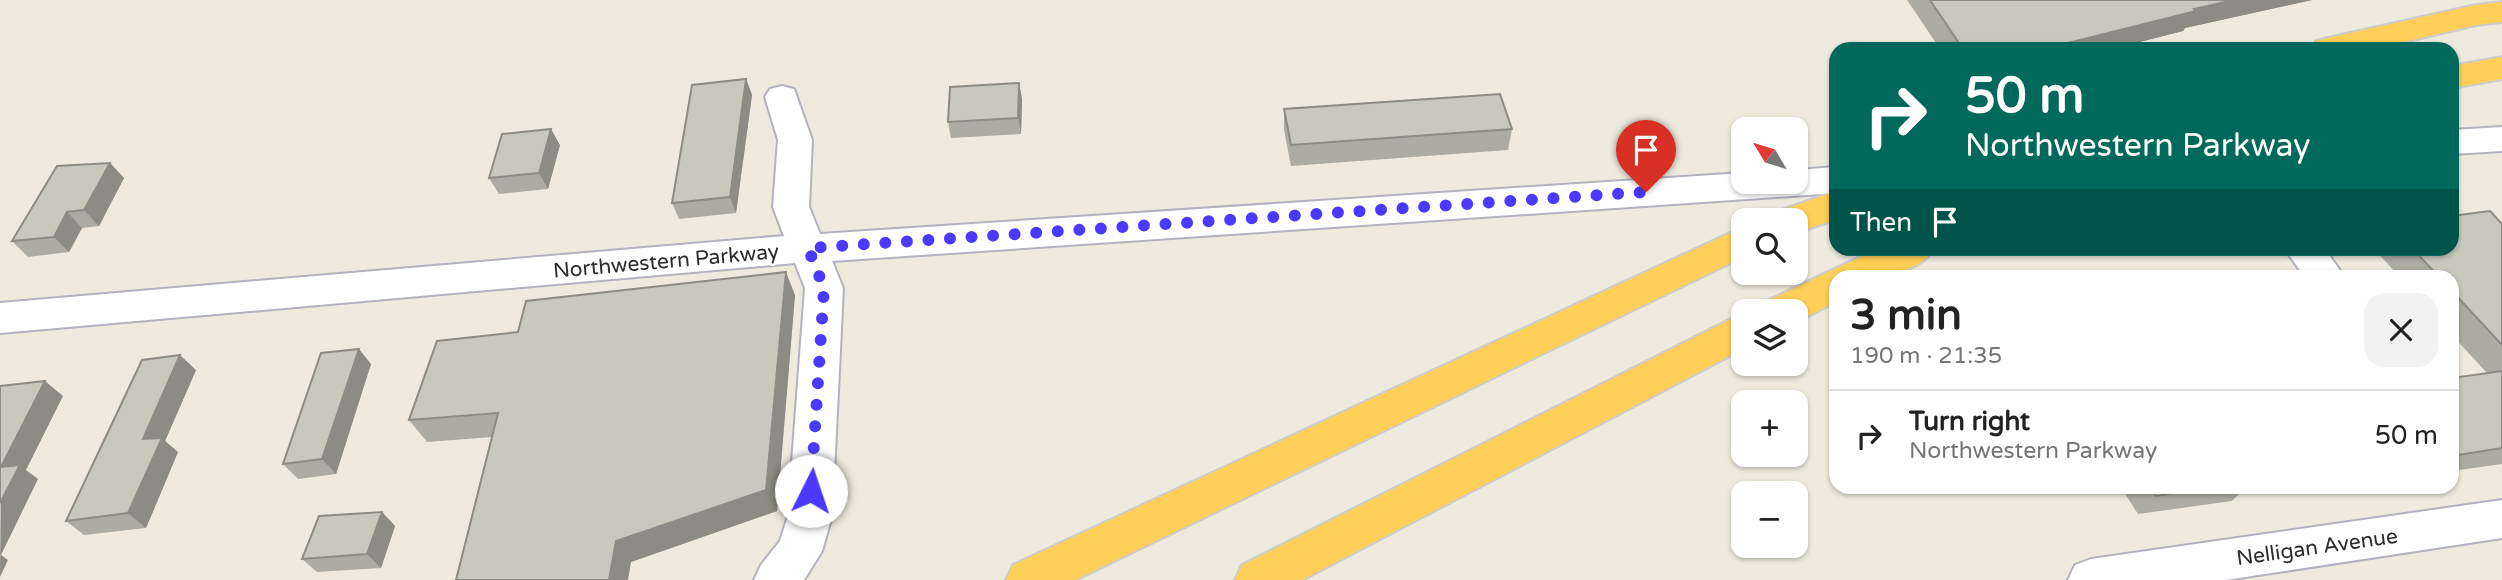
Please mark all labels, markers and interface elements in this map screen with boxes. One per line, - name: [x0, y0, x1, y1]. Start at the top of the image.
- text: 50 m: [1965, 67, 2084, 126]
- icon: right: [1850, 70, 1941, 161]
- north arrow: [1731, 117, 1808, 194]
- map controls: [1731, 117, 1808, 558]
- pin: [1616, 120, 1676, 192]
- text: Northwestern Parkway: [1965, 127, 2310, 165]
- icon: arrive: [1627, 131, 1665, 169]
- icon: arrive: [1926, 203, 1964, 241]
- text: Then: [1850, 207, 1912, 238]
- button: search: [1731, 208, 1808, 285]
- street label: Northwestern Parkway: [552, 239, 780, 284]
- text: 3 min: [1850, 290, 1962, 341]
- button: close: [2364, 293, 2438, 367]
- button: layers: [1731, 299, 1808, 376]
- text: 190 m · 21:35: [1850, 342, 2002, 370]
- button: +: [1731, 390, 1808, 467]
- text: Turn right: [1909, 406, 2030, 437]
- icon: right: [1850, 417, 1888, 455]
- text: 50 m: [2375, 420, 2438, 451]
- text: Northwestern Parkway: [1909, 437, 2157, 465]
- position arrow: [774, 454, 848, 528]
- button: −: [1731, 481, 1808, 558]
- street label: Nelligan Avenue: [2235, 524, 2399, 571]

